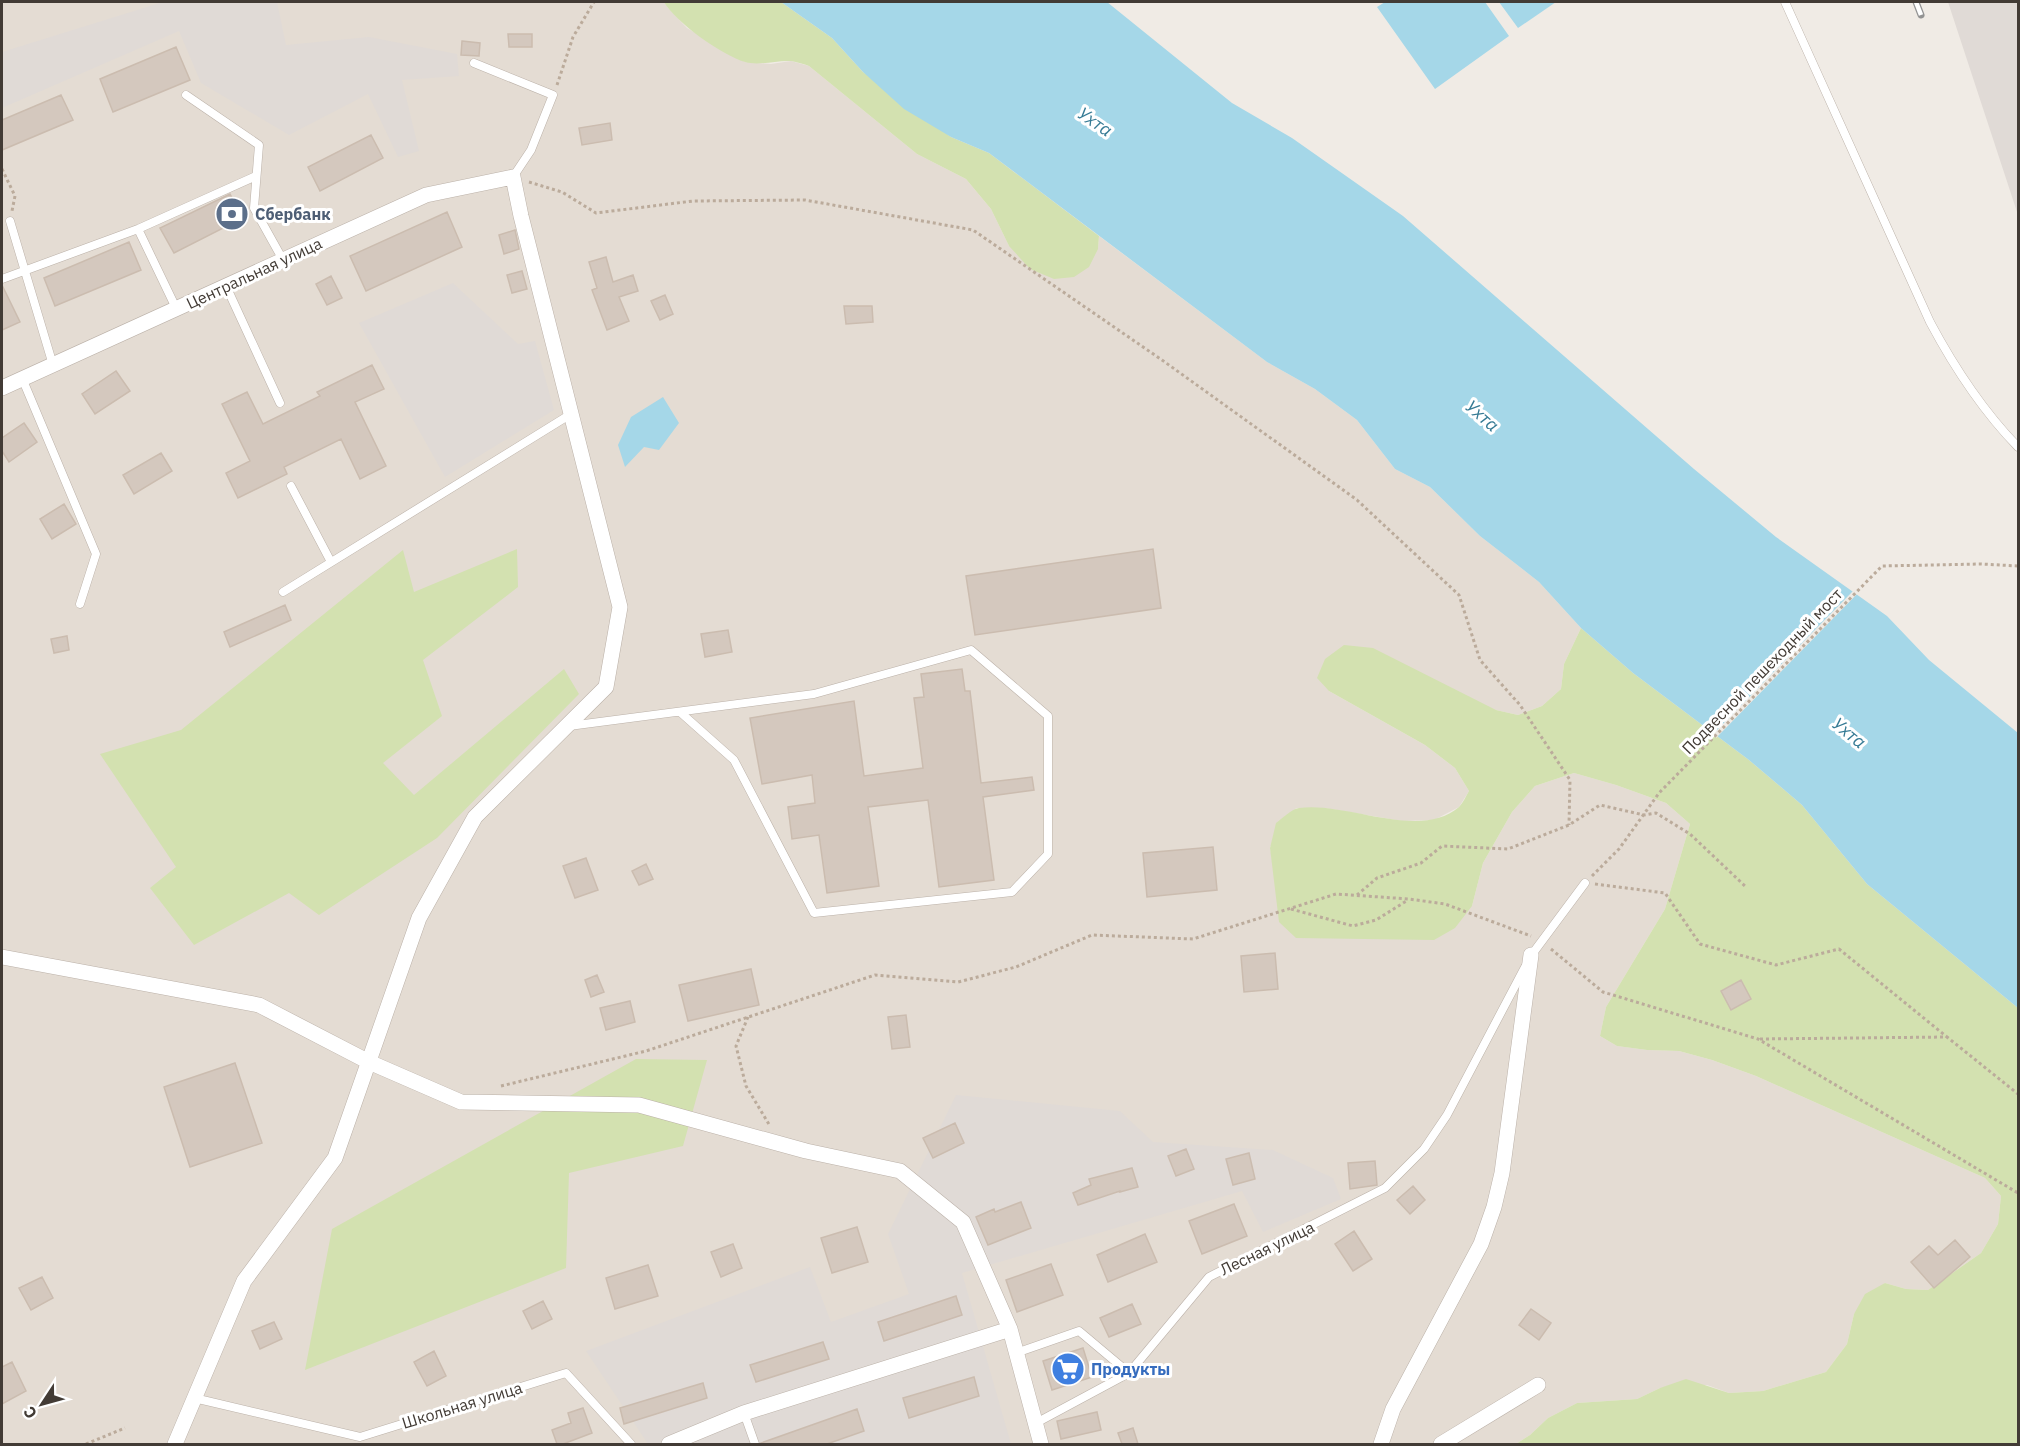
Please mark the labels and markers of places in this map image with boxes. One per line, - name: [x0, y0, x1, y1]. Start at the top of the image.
- bank icon: Сбербанк: [214, 196, 250, 232]
- place label: Сбербанк: [255, 204, 331, 224]
- supermarket icon: Продукты: [1050, 1351, 1086, 1387]
- place label: Продукты: [1091, 1359, 1170, 1379]

